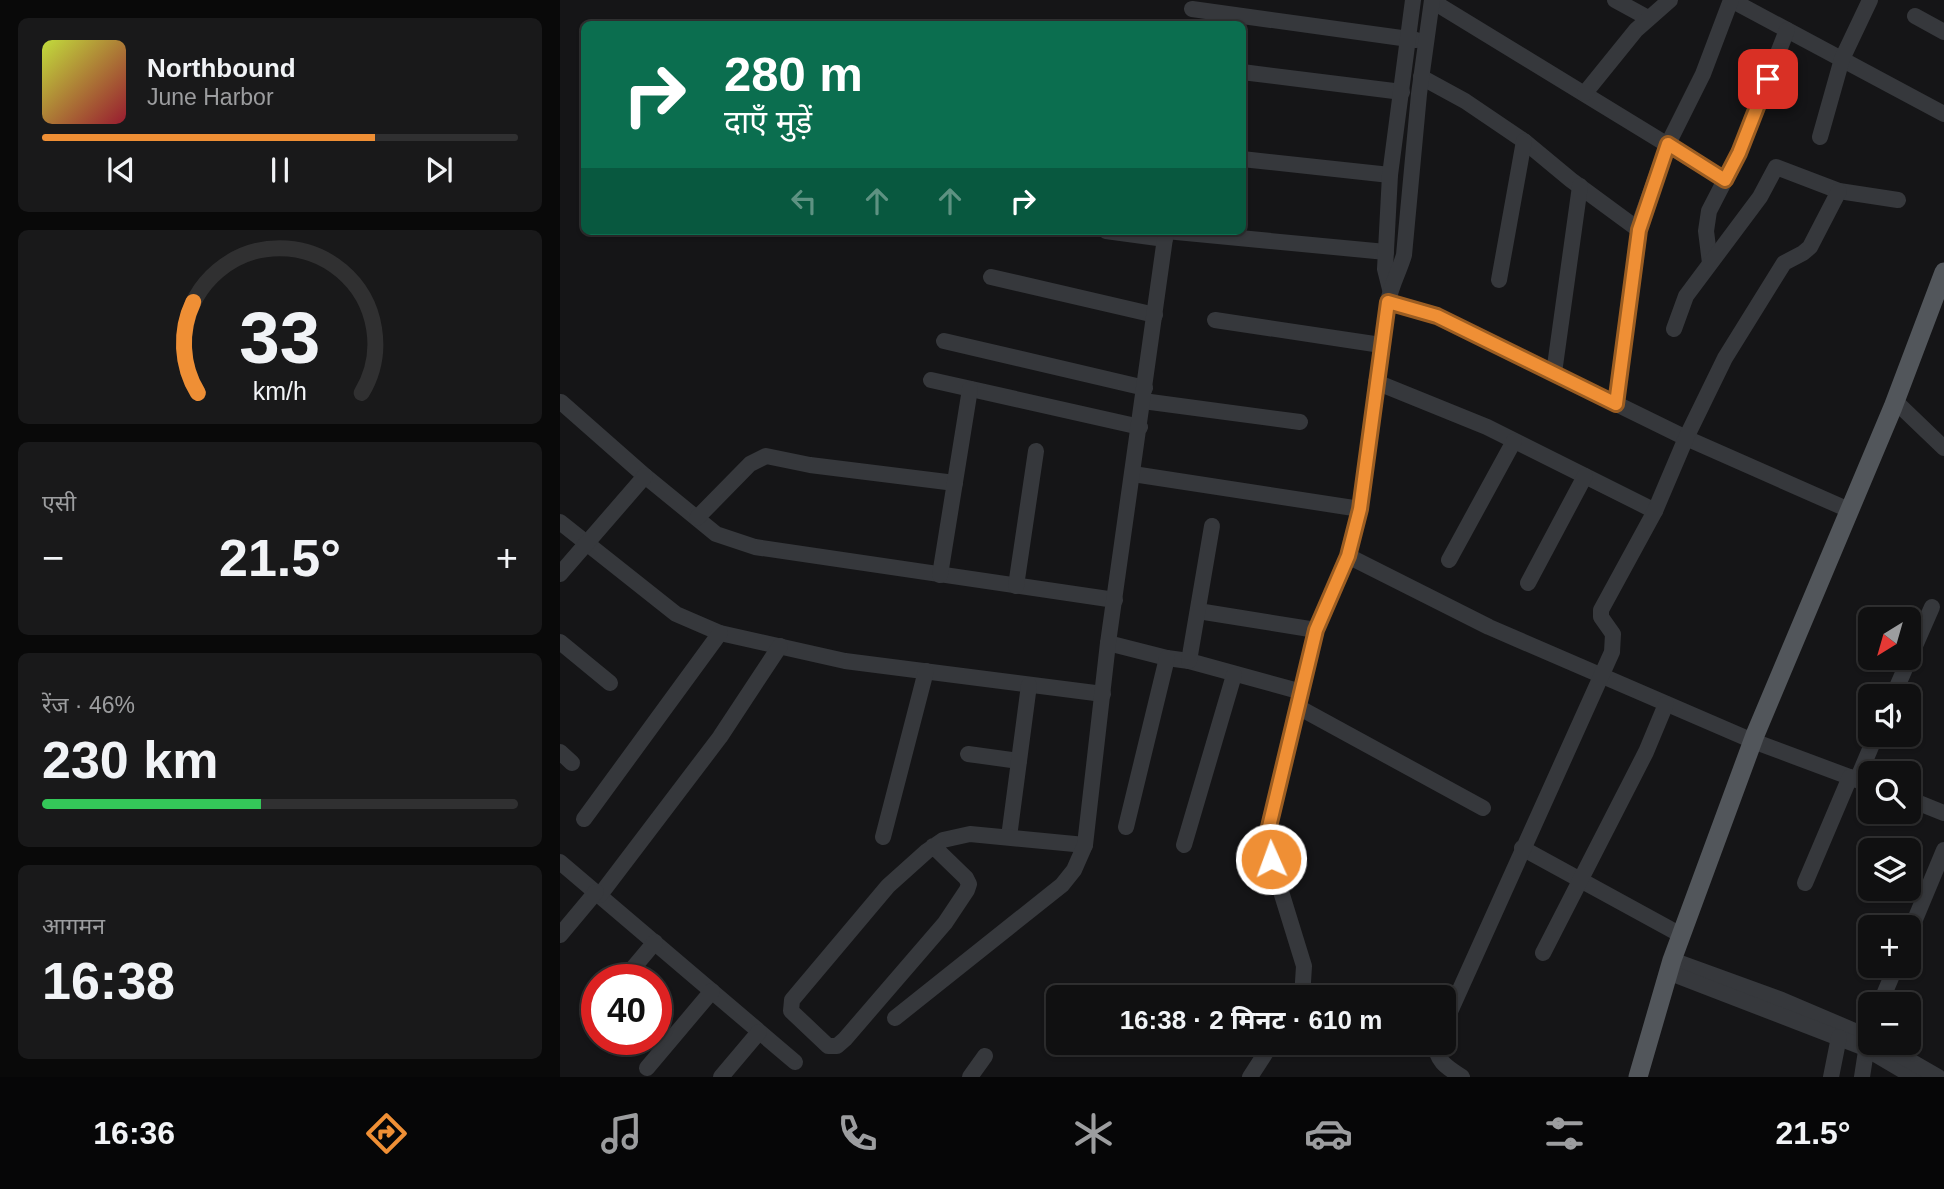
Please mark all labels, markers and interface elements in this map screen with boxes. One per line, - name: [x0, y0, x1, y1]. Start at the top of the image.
- text: 280 m: [724, 47, 863, 101]
- icon: right: [609, 49, 700, 140]
- pin: [1738, 49, 1798, 109]
- text: Northbound: [147, 53, 296, 83]
- icon: arrive: [1749, 60, 1787, 98]
- text: June Harbor: [147, 84, 274, 110]
- text: दाएँ मुड़ें: [724, 104, 812, 140]
- icon: previous: [102, 151, 140, 189]
- icon: pause: [261, 151, 299, 189]
- icon: next: [420, 151, 458, 189]
- icon: left: [785, 182, 823, 220]
- icon: ahead: [858, 182, 896, 220]
- icon: ahead: [931, 182, 969, 220]
- icon: right: [1004, 182, 1042, 220]
- text: 33: [240, 297, 320, 378]
- text: km/h: [253, 376, 307, 404]
- text: एसी: [42, 490, 76, 516]
- text: 21.5°: [219, 529, 341, 587]
- text: −: [42, 537, 64, 579]
- text: +: [496, 537, 518, 579]
- north arrow: [1858, 607, 1922, 670]
- map controls: [1858, 607, 1921, 1055]
- button: sound: [1858, 684, 1921, 747]
- text: रेंज · 46%: [42, 692, 135, 718]
- text: 230 km: [42, 731, 218, 789]
- button: search: [1858, 761, 1921, 824]
- position arrow: [1234, 822, 1308, 896]
- button: layers: [1858, 838, 1921, 901]
- text: आगमन: [42, 913, 105, 939]
- button: +: [1858, 915, 1921, 978]
- text: 16:38: [42, 952, 175, 1010]
- speed limit sign: 40: [581, 964, 672, 1055]
- button: −: [1858, 992, 1921, 1055]
- text: 16:38 · 2 मिनट · 610 m: [1120, 1005, 1382, 1035]
- icon: directions: [362, 1109, 411, 1158]
- icon: music: [597, 1109, 646, 1158]
- icon: phone: [833, 1109, 882, 1158]
- icon: climate: [1069, 1109, 1118, 1158]
- icon: car: [1304, 1109, 1353, 1158]
- icon: filters: [1540, 1109, 1589, 1158]
- text: 16:36: [93, 1115, 175, 1151]
- text: 21.5°: [1776, 1115, 1851, 1151]

